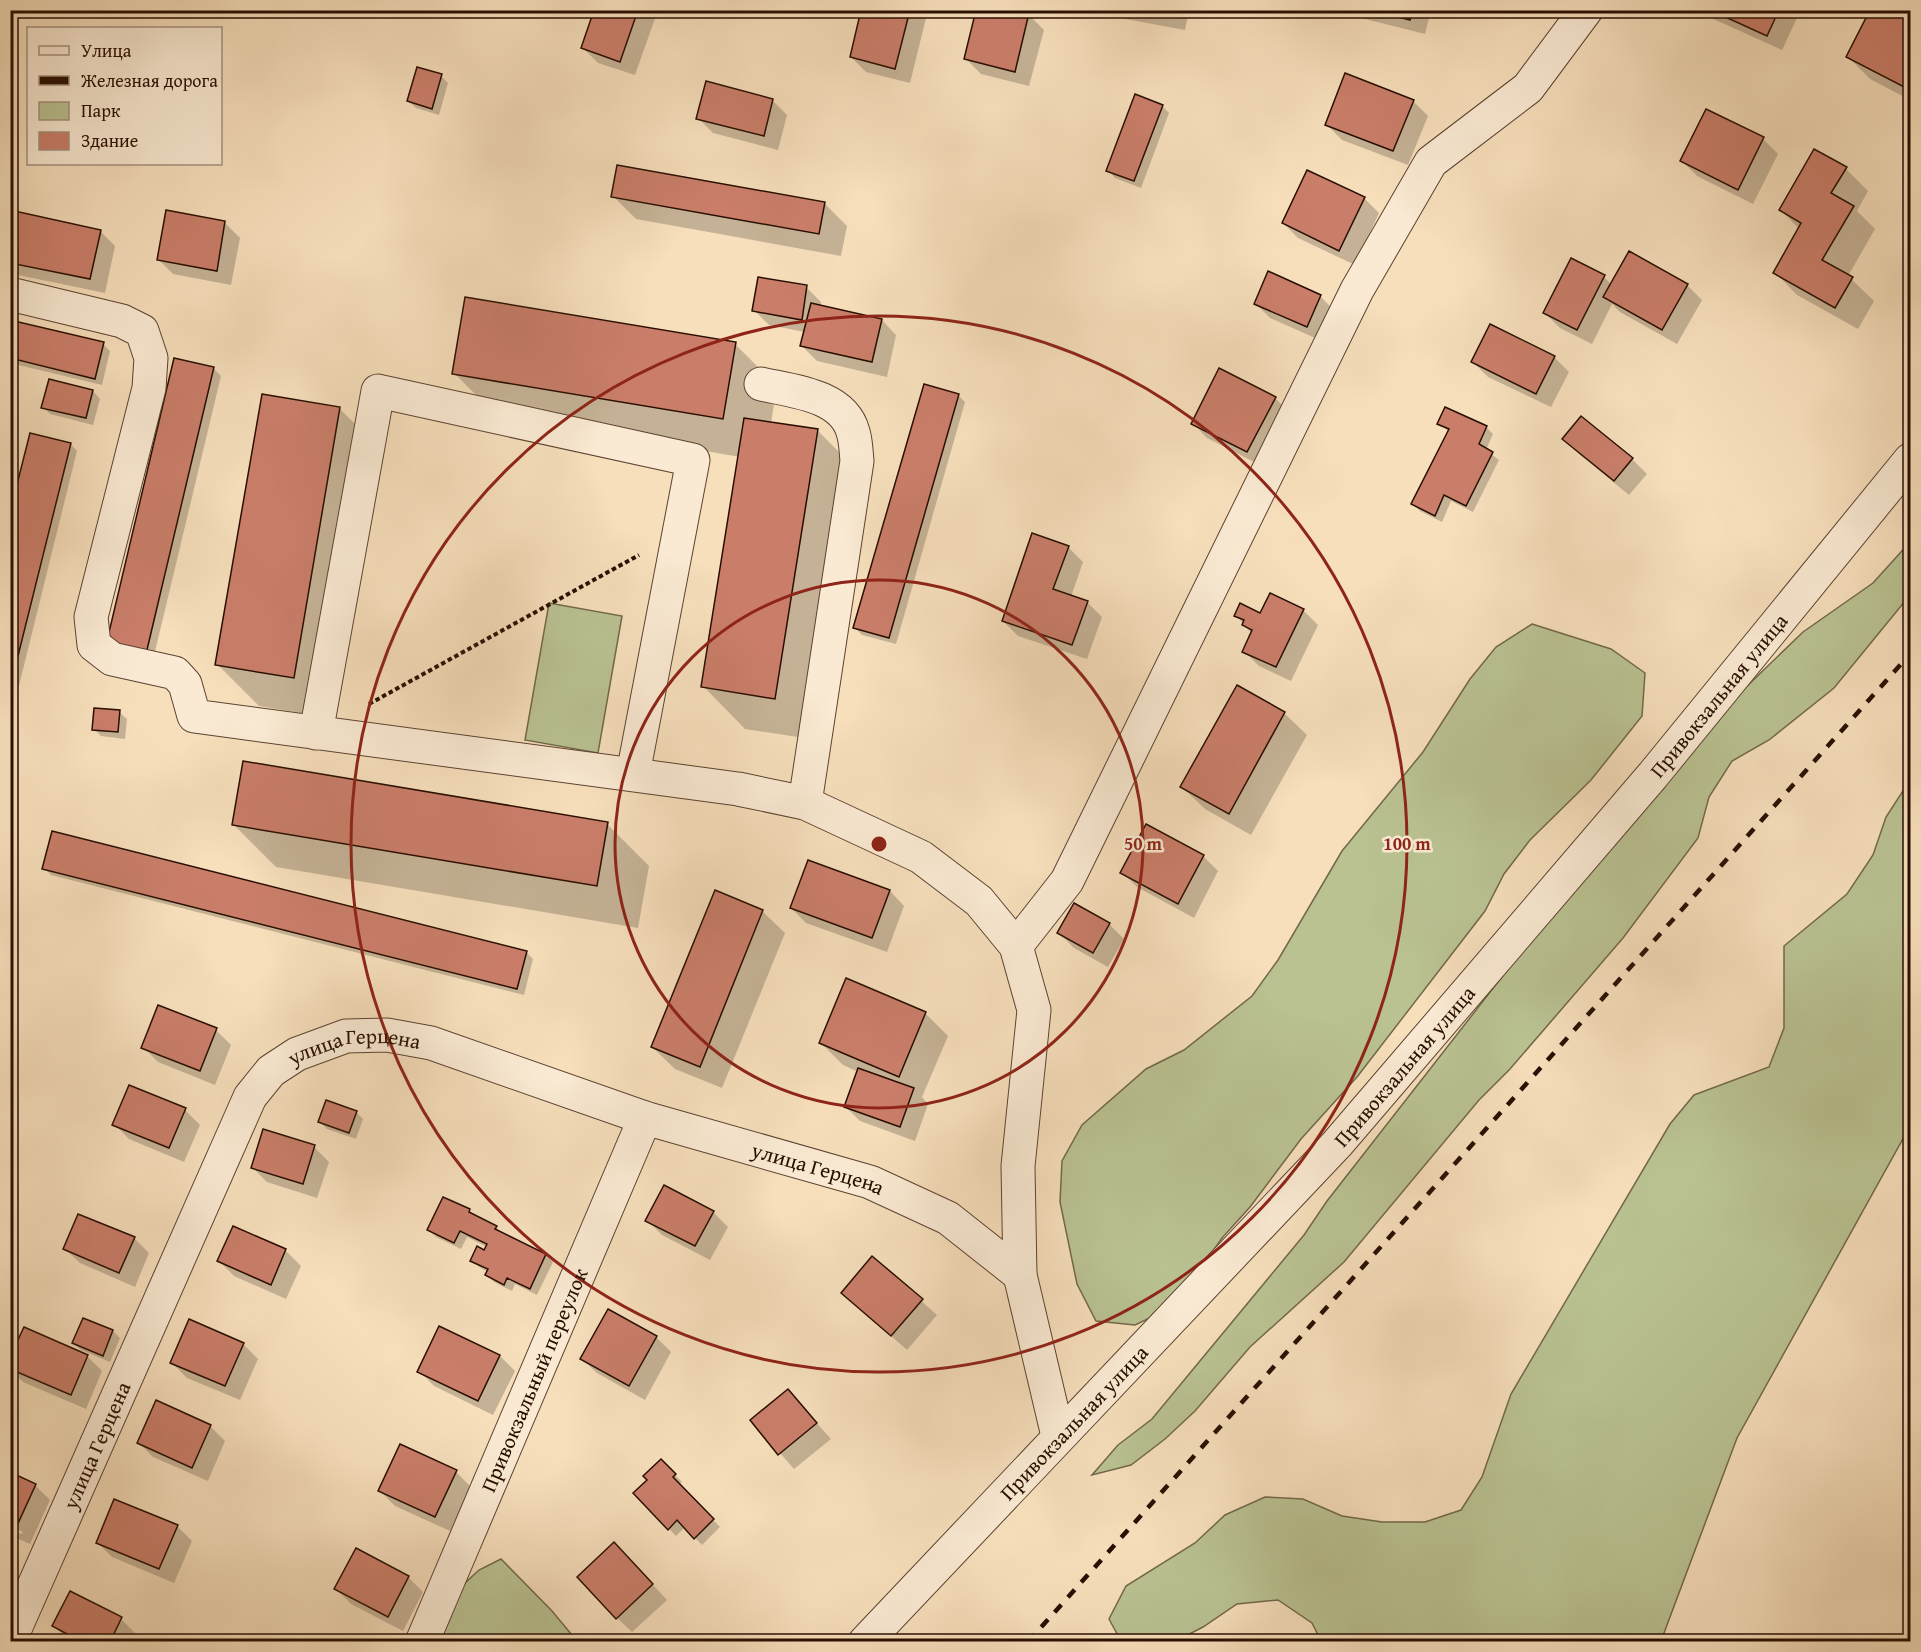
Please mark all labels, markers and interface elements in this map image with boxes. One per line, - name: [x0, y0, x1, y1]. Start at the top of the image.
- legend: [27, 27, 222, 165]
- text: Улица: [81, 37, 132, 64]
- text: Железная дорога: [80, 67, 218, 94]
- text: Парк: [81, 97, 121, 124]
- text: Здание: [81, 127, 138, 154]
- street label: Привокзальная улица: [1642, 606, 1795, 784]
- text: 50 m: [1124, 830, 1163, 857]
- text: 100 m: [1383, 830, 1431, 857]
- centre of rings: [869, 834, 889, 854]
- street label: Привокзальная улица: [1326, 978, 1482, 1153]
- street label: улица Герцена: [280, 1019, 423, 1073]
- street label: улица Герцена: [747, 1133, 890, 1202]
- street label: Привокзальный переулок: [472, 1263, 595, 1497]
- street label: Привокзальная улица: [992, 1337, 1155, 1507]
- street label: улица Герцена: [54, 1376, 138, 1515]

